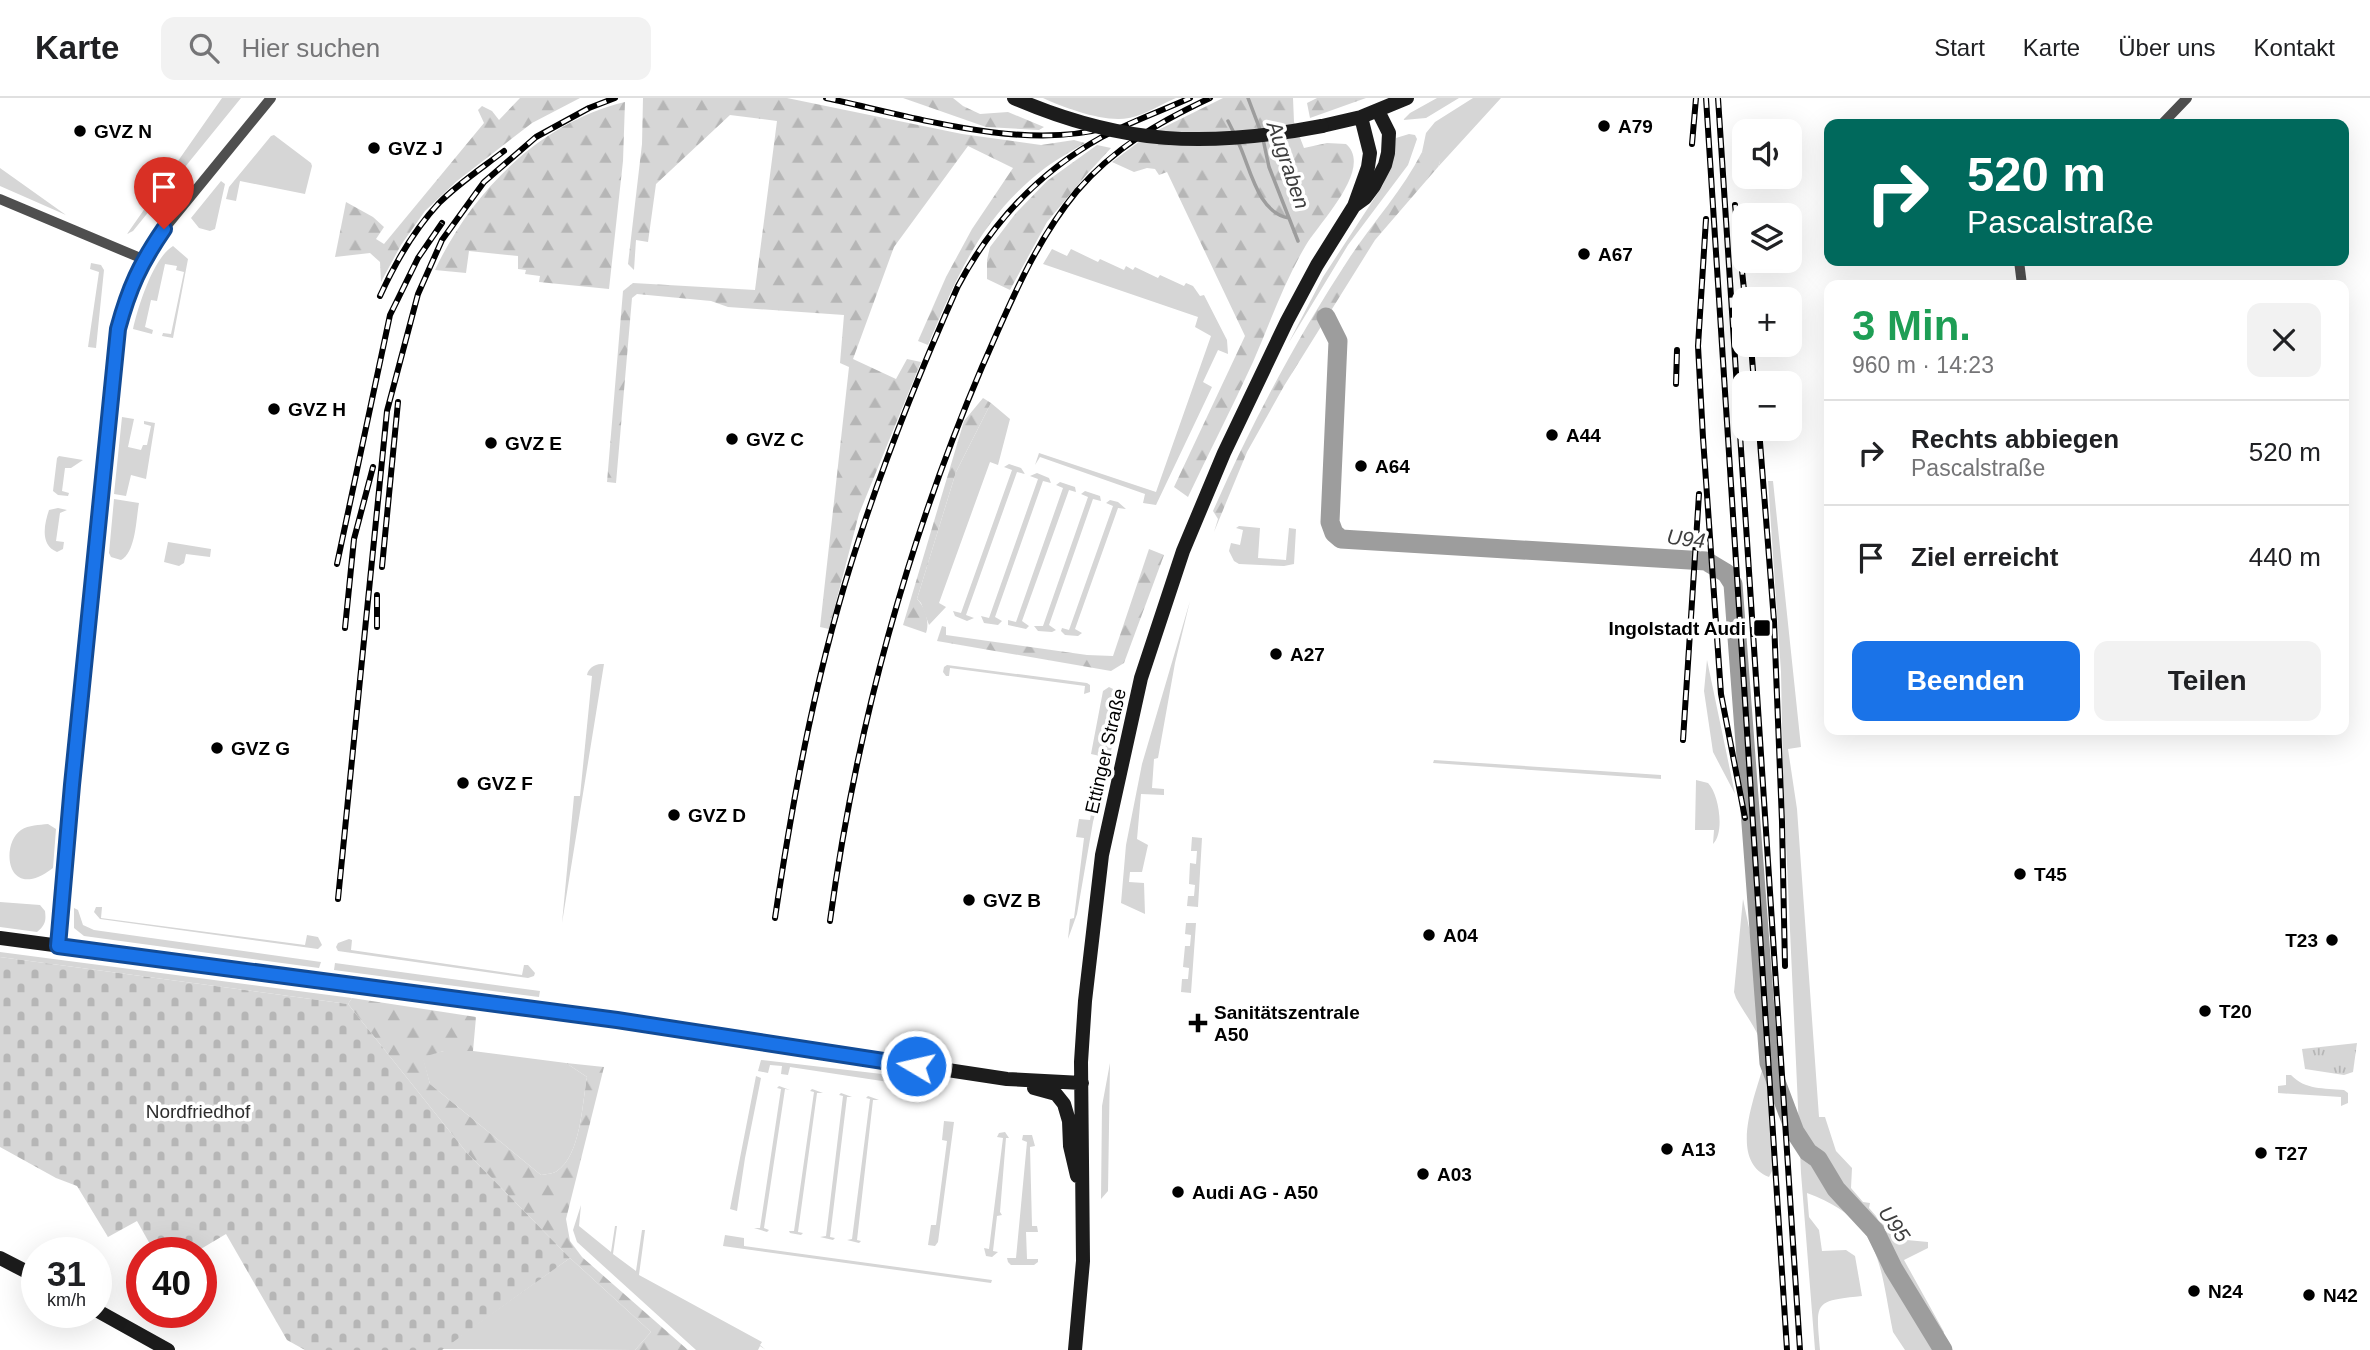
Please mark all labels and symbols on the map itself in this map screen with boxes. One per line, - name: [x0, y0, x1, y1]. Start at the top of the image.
- water label: Augraben: [1262, 116, 1314, 212]
- place label: A79: [1618, 116, 1653, 137]
- marker: A79: [1596, 118, 1612, 134]
- place label: GVZ N: [94, 121, 152, 142]
- marker: GVZ N: [72, 123, 88, 139]
- place label: GVZ J: [388, 138, 443, 159]
- marker: GVZ J: [366, 140, 382, 156]
- pin: [134, 157, 194, 229]
- place label: A67: [1598, 244, 1633, 265]
- marker: A67: [1576, 246, 1592, 262]
- place label: GVZ H: [288, 399, 346, 420]
- marker: GVZ H: [266, 401, 282, 417]
- place label: A44: [1566, 425, 1601, 446]
- marker: A44: [1544, 427, 1560, 443]
- place label: GVZ C: [746, 429, 804, 450]
- marker: GVZ C: [724, 431, 740, 447]
- place label: GVZ E: [505, 433, 562, 454]
- marker: GVZ E: [483, 435, 499, 451]
- place label: A64: [1375, 456, 1410, 477]
- marker: A64: [1353, 458, 1369, 474]
- water label: U94: [1666, 525, 1707, 552]
- place label: Ingolstadt Audi: [1608, 618, 1746, 639]
- marker: Ingolstadt Audi: [1752, 618, 1772, 638]
- place label: A27: [1290, 644, 1325, 665]
- marker: A27: [1268, 646, 1284, 662]
- street label: Ettinger Straße: [1081, 686, 1130, 816]
- place label: GVZ G: [231, 738, 290, 759]
- marker: GVZ G: [209, 740, 225, 756]
- place label: GVZ F: [477, 773, 533, 794]
- marker: GVZ F: [455, 775, 471, 791]
- place label: GVZ D: [688, 805, 746, 826]
- marker: GVZ D: [666, 807, 682, 823]
- place label: T45: [2034, 864, 2067, 885]
- marker: T45: [2012, 866, 2028, 882]
- place label: GVZ B: [983, 890, 1041, 911]
- marker: GVZ B: [961, 892, 977, 908]
- place label: A04: [1443, 925, 1478, 946]
- marker: A04: [1421, 927, 1437, 943]
- place label: T23: [2285, 930, 2318, 951]
- marker: T23: [2324, 932, 2340, 948]
- place label: T20: [2219, 1001, 2252, 1022]
- place label: Sanitätszentrale A50: [1214, 1002, 1360, 1045]
- marker: T20: [2197, 1003, 2213, 1019]
- marker: Sanitätszentrale A50: [1188, 1013, 1208, 1033]
- position arrow: [879, 1029, 953, 1103]
- park label: Nordfriedhof: [146, 1101, 251, 1122]
- place label: A13: [1681, 1139, 1716, 1160]
- marker: A13: [1659, 1141, 1675, 1157]
- place label: T27: [2275, 1143, 2308, 1164]
- marker: T27: [2253, 1145, 2269, 1161]
- place label: A03: [1437, 1164, 1472, 1185]
- marker: A03: [1415, 1166, 1431, 1182]
- place label: Audi AG - A50: [1192, 1182, 1318, 1203]
- marker: Audi AG - A50: [1170, 1184, 1186, 1200]
- water label: U95: [1874, 1201, 1915, 1246]
- speed limit sign: 40: [126, 1237, 217, 1328]
- place label: N24: [2208, 1281, 2243, 1302]
- marker: N24: [2186, 1283, 2202, 1299]
- place label: N42: [2323, 1285, 2358, 1306]
- marker: N42: [2301, 1287, 2317, 1303]

